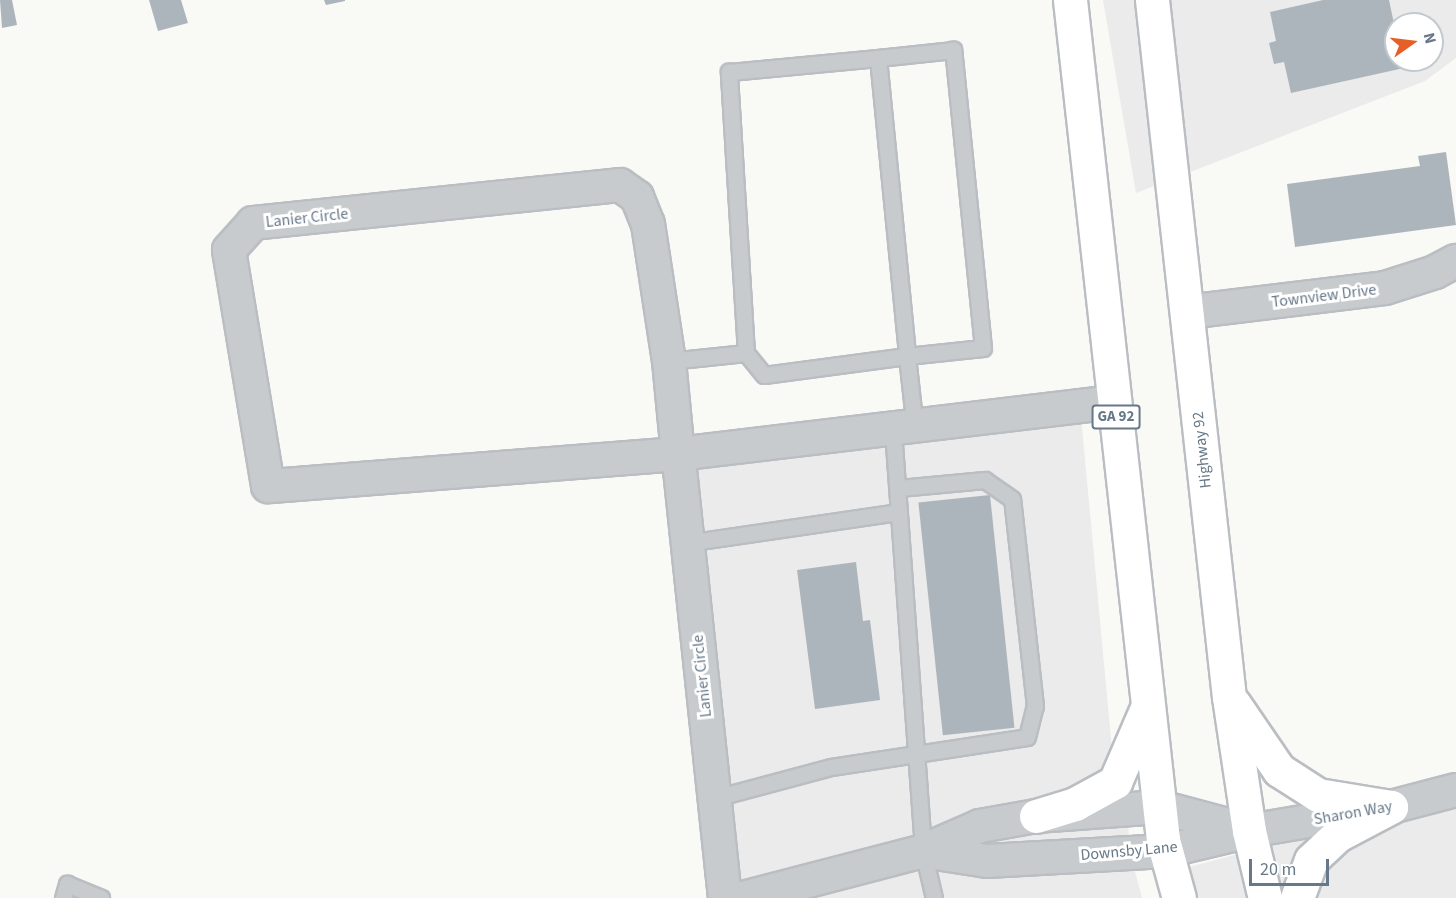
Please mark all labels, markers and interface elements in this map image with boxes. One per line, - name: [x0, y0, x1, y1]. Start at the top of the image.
- north arrow: [1384, 12, 1444, 72]
- text: N: [1418, 30, 1441, 46]
- street label: Lanier Circle: [265, 204, 349, 232]
- street label: Townview Drive: [1271, 280, 1377, 312]
- road number: GA 92: [1090, 405, 1142, 429]
- street label: Highway 92: [1188, 411, 1216, 489]
- street label: Lanier Circle: [688, 634, 716, 718]
- street label: Sharon Way: [1312, 797, 1394, 829]
- street label: Downsby Lane: [1080, 837, 1178, 865]
- scale bar: [1252, 847, 1332, 885]
- text: 20 m: [1260, 857, 1296, 882]

